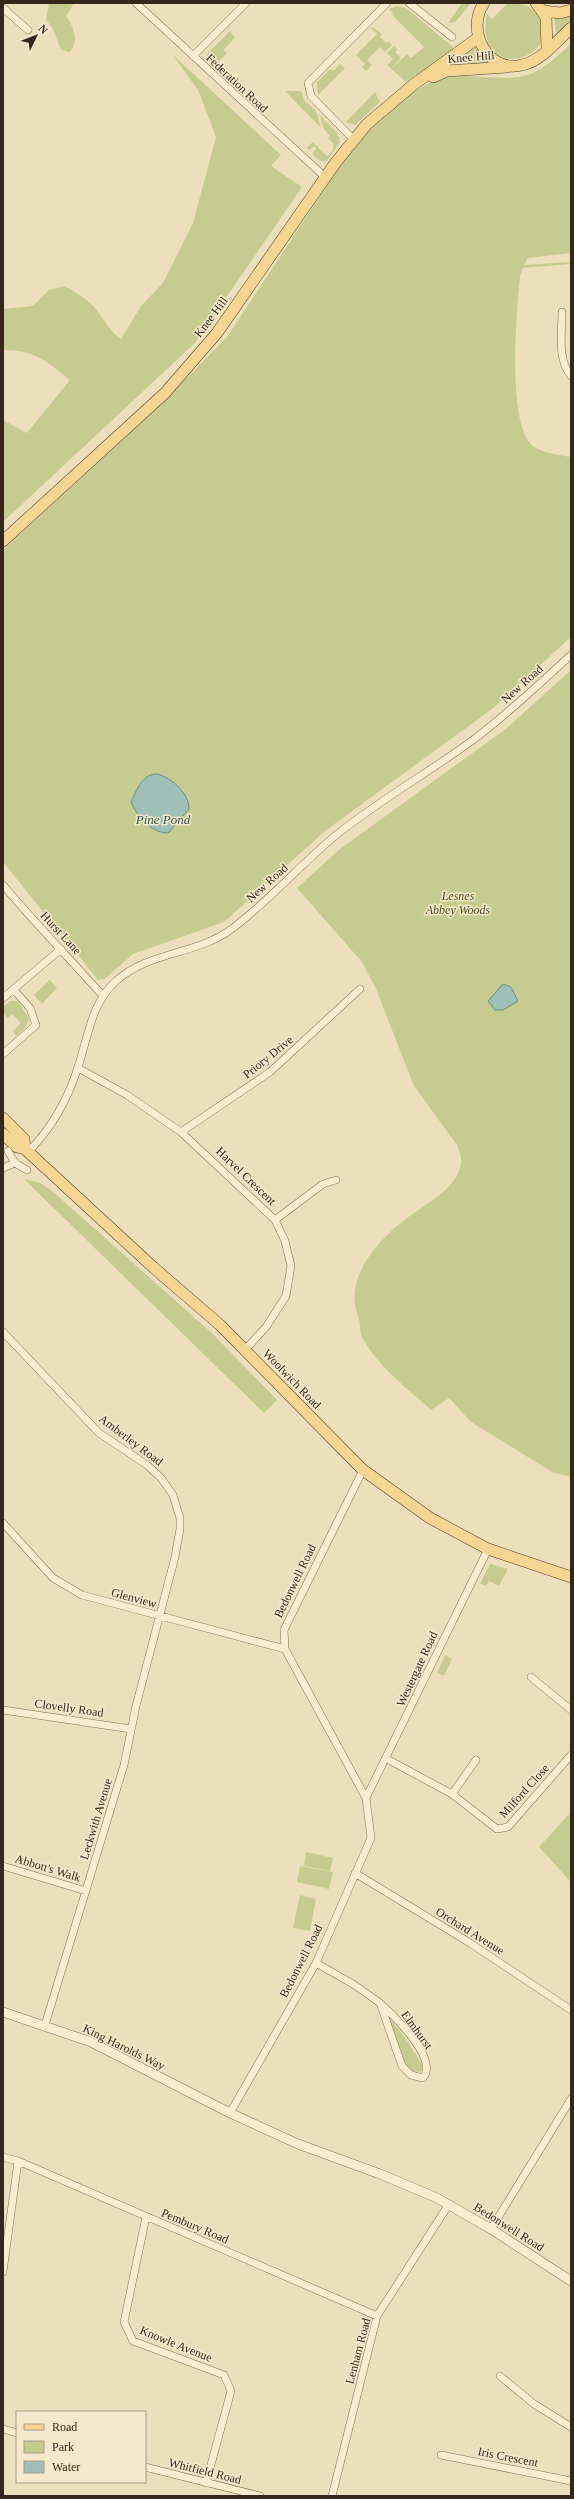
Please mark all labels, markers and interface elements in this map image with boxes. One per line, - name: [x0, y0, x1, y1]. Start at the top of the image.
- north arrow: [16, 16, 56, 56]
- text: N: [36, 22, 50, 36]
- street label: Knee Hill: [447, 48, 496, 66]
- street label: Federation Road: [203, 51, 271, 115]
- street label: Knee Hill: [191, 293, 231, 340]
- street label: New Road: [498, 662, 546, 706]
- water label: Pine Pond: [135, 812, 191, 827]
- street label: New Road: [243, 861, 291, 905]
- park label: Lesnes Abbey Woods: [425, 889, 491, 917]
- street label: Hurst Lane: [38, 909, 84, 957]
- street label: Priory Drive: [240, 1033, 296, 1081]
- street label: Harvel Crescent: [213, 1144, 279, 1208]
- street label: Woolwich Road: [260, 1346, 324, 1412]
- street label: Amberley Road: [96, 1411, 166, 1469]
- street label: Bedonwell Road: [271, 1542, 319, 1620]
- street label: Glenview: [110, 1585, 159, 1611]
- street label: Westergate Road: [394, 1629, 440, 1709]
- street label: Clovelly Road: [34, 1696, 104, 1720]
- street label: Milford Close: [496, 1761, 552, 1821]
- street label: Leckwith Avenue: [77, 1777, 115, 1861]
- street label: Abbott's Walk: [13, 1851, 83, 1885]
- street label: Orchard Avenue: [433, 1904, 507, 1958]
- street label: Bedonwell Road: [277, 1922, 325, 2000]
- street label: Elmhurst: [398, 2008, 436, 2052]
- street label: King Harolds Way: [81, 2021, 167, 2073]
- street label: Bedonwell Road: [471, 2200, 547, 2254]
- street label: Pembury Road: [159, 2206, 231, 2246]
- street label: Lenham Road: [342, 2317, 374, 2385]
- street label: Knowle Avenue: [138, 2323, 214, 2365]
- legend: [16, 2411, 146, 2483]
- text: Road: [52, 2420, 77, 2434]
- text: Park: [52, 2440, 74, 2454]
- street label: Iris Crescent: [477, 2444, 540, 2470]
- street label: Whitfield Road: [167, 2455, 243, 2487]
- text: Water: [52, 2460, 80, 2474]

